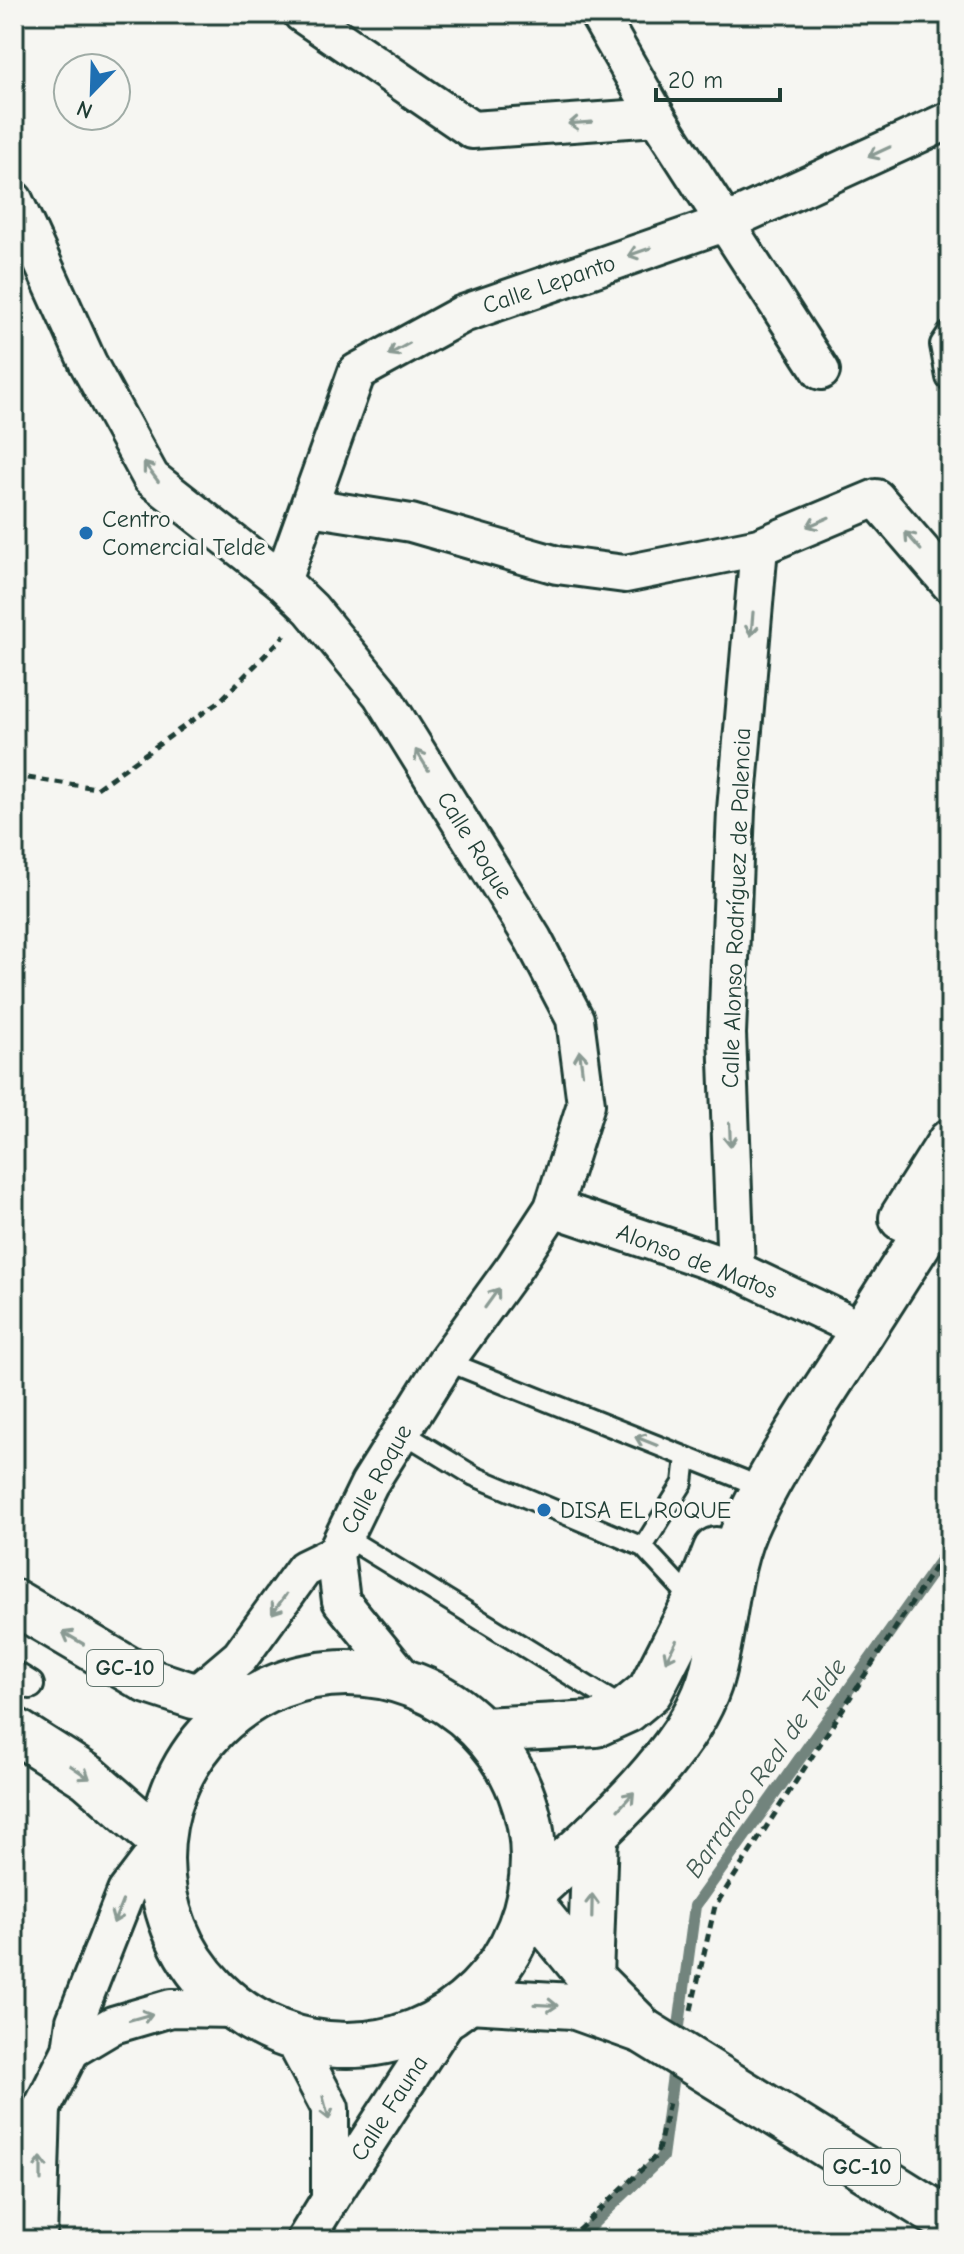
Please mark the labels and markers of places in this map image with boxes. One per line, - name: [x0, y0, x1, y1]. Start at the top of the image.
- place label: Centro Comercial Telde: [102, 505, 265, 561]
- marker: Centro Comercial Telde: [77, 524, 95, 542]
- place label: DISA EL ROQUE: [560, 1496, 731, 1524]
- marker: DISA EL ROQUE: [535, 1501, 553, 1519]

